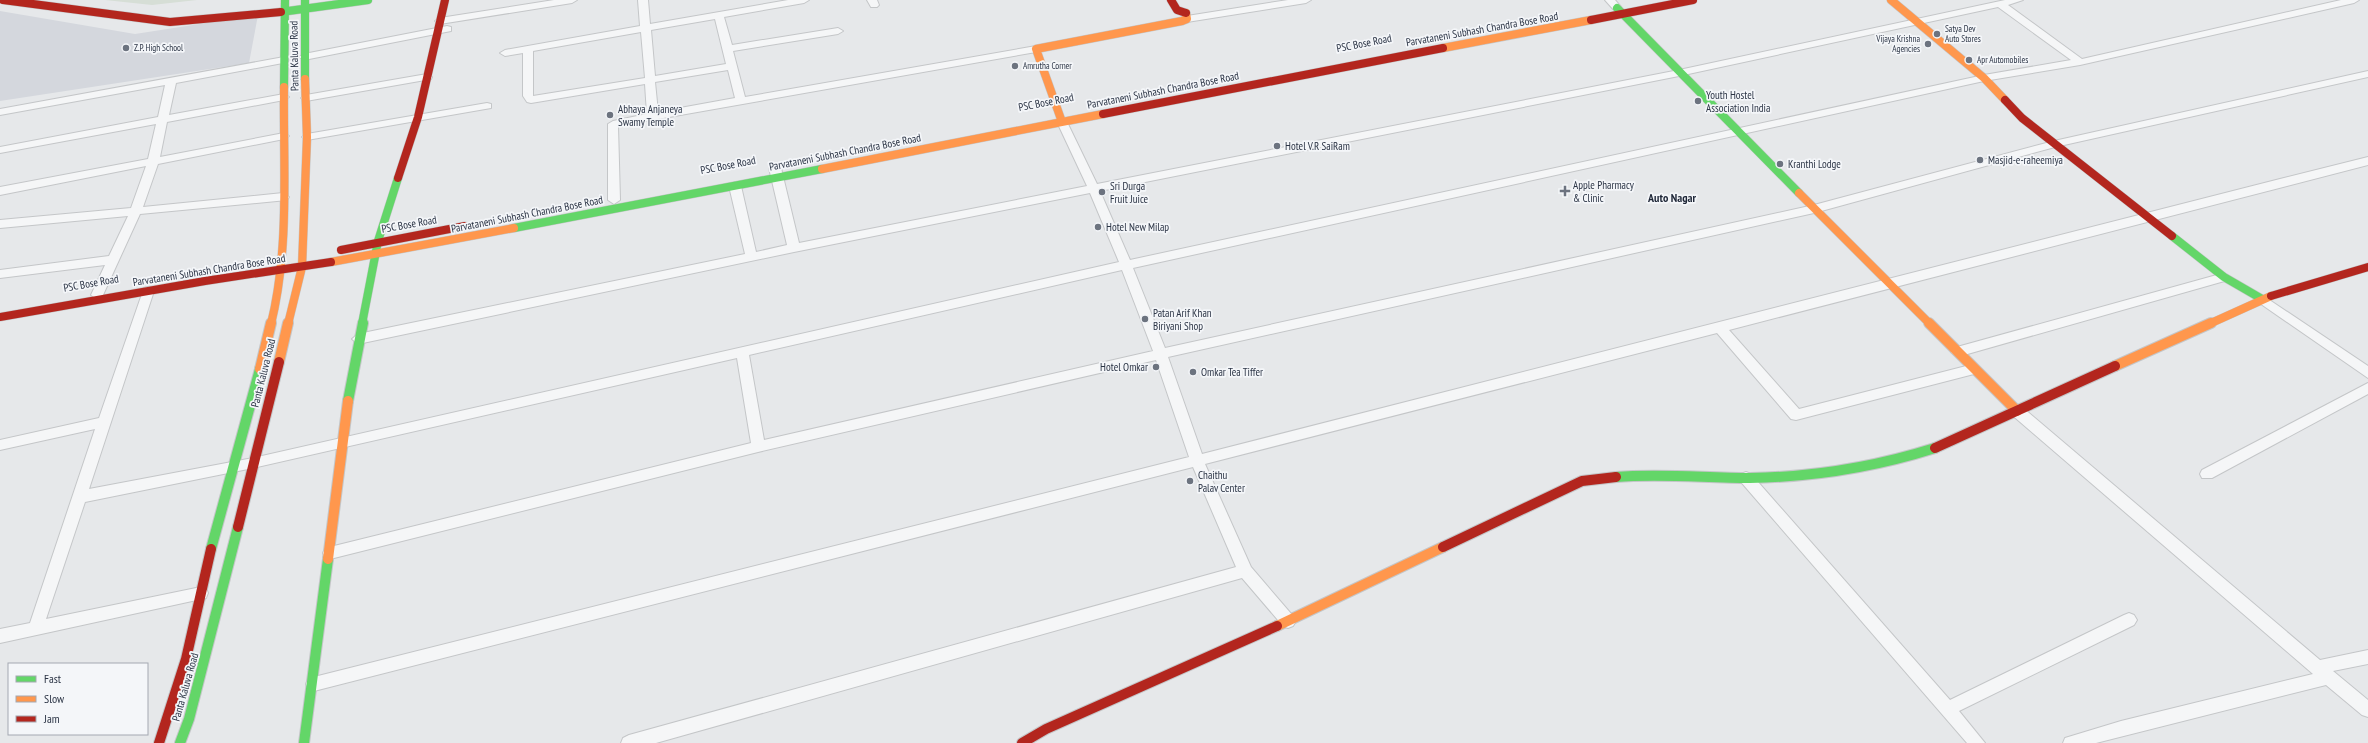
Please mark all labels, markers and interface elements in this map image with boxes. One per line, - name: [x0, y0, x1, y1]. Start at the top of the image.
- street label: Parvataneni Subhash Chandra Bose Road: [1405, 9, 1559, 49]
- street label: Panta Kaluva Road: [286, 20, 302, 91]
- place label: Satya Dev Auto Stores: [1945, 23, 1981, 44]
- marker: Satya Dev Auto Stores: [1932, 29, 1942, 39]
- street label: PSC Bose Road: [1335, 31, 1393, 55]
- place label: Vijaya Krishna Agencies: [1875, 33, 1920, 54]
- marker: Vijaya Krishna Agencies: [1923, 39, 1933, 49]
- place label: Z.P. High School: [134, 42, 184, 53]
- marker: Z.P. High School: [121, 43, 131, 53]
- place label: Apr Automobiles: [1977, 54, 2028, 65]
- marker: Apr Automobiles: [1964, 55, 1974, 65]
- place label: Amrutha Corner: [1023, 60, 1072, 71]
- marker: Amrutha Corner: [1010, 61, 1020, 71]
- street label: Parvataneni Subhash Chandra Bose Road: [1086, 68, 1240, 112]
- place label: Youth Hostel Association India: [1706, 88, 1770, 115]
- street label: PSC Bose Road: [1017, 90, 1075, 114]
- marker: Youth Hostel Association India: [1693, 96, 1703, 106]
- place label: Abhaya Anjaneya Swamy Temple: [618, 102, 682, 129]
- marker: Abhaya Anjaneya Swamy Temple: [605, 110, 615, 120]
- street label: Parvataneni Subhash Chandra Bose Road: [768, 130, 922, 174]
- place label: Hotel V.R SaiRam: [1285, 139, 1350, 153]
- marker: Hotel V.R SaiRam: [1272, 141, 1282, 151]
- street label: PSC Bose Road: [699, 153, 757, 177]
- place label: Masjid-e-raheemiya: [1988, 153, 2063, 167]
- marker: Masjid-e-raheemiya: [1975, 155, 1985, 165]
- place label: Kranthi Lodge: [1788, 157, 1841, 171]
- marker: Kranthi Lodge: [1775, 159, 1785, 169]
- place label: Apple Pharmacy & Clinic: [1573, 178, 1635, 205]
- place label: Sri Durga Fruit Juice: [1110, 179, 1149, 206]
- marker: Apple Pharmacy & Clinic: [1560, 186, 1570, 196]
- marker: Sri Durga Fruit Juice: [1097, 187, 1107, 197]
- district label: Auto Nagar: [1647, 190, 1696, 205]
- street label: Parvataneni Subhash Chandra Bose Road: [450, 192, 604, 236]
- street label: PSC Bose Road: [380, 212, 438, 236]
- place label: Hotel New Milap: [1106, 220, 1169, 234]
- marker: Hotel New Milap: [1093, 222, 1103, 232]
- street label: Parvataneni Subhash Chandra Bose Road: [132, 251, 287, 289]
- street label: PSC Bose Road: [62, 271, 120, 295]
- place label: Patan Arif Khan Biriyani Shop: [1153, 306, 1212, 333]
- marker: Patan Arif Khan Biriyani Shop: [1140, 314, 1150, 324]
- street label: Panta Kaluva Road: [248, 337, 278, 409]
- place label: Hotel Omkar: [1100, 360, 1148, 374]
- marker: Hotel Omkar: [1151, 362, 1161, 372]
- place label: Omkar Tea Tiffer: [1201, 365, 1263, 379]
- marker: Omkar Tea Tiffer: [1188, 367, 1198, 377]
- place label: Chaithu Palav Center: [1198, 468, 1245, 495]
- marker: Chaithu Palav Center: [1185, 476, 1195, 486]
- street label: Panta Kaluva Road: [169, 651, 201, 723]
- legend: [8, 663, 148, 735]
- text: Fast: [44, 671, 62, 686]
- text: Slow: [44, 691, 65, 706]
- text: Jam: [43, 711, 60, 726]

